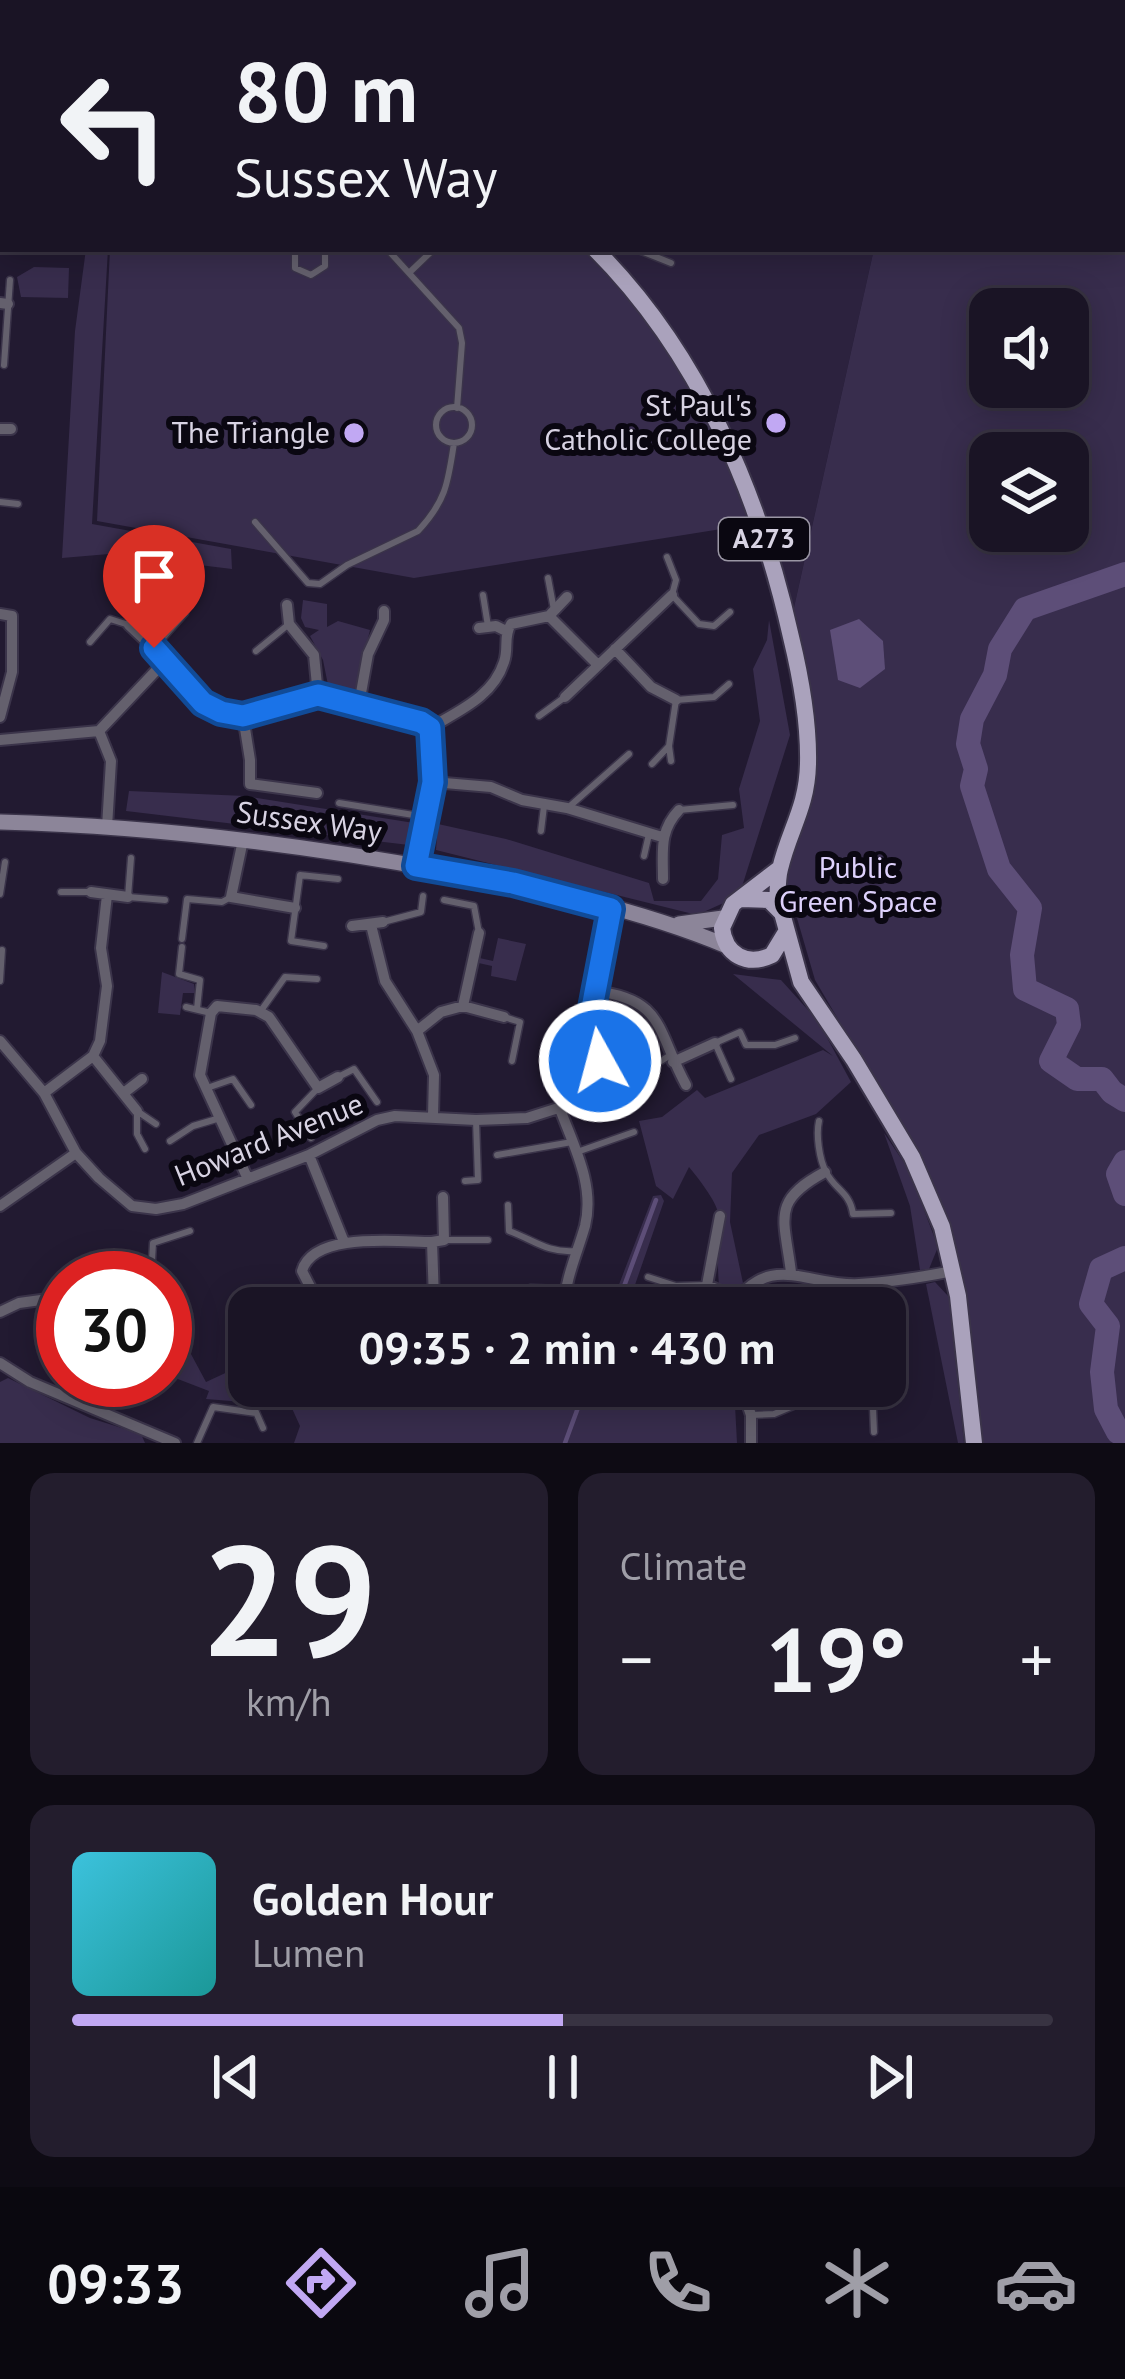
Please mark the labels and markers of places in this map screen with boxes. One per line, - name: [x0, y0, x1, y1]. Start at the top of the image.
- place label: St Paul's Catholic College: [544, 385, 752, 458]
- marker: St Paul's Catholic College: [763, 410, 789, 436]
- place label: The Triangle: [171, 412, 330, 451]
- marker: The Triangle: [341, 420, 367, 446]
- pin: [103, 525, 205, 648]

